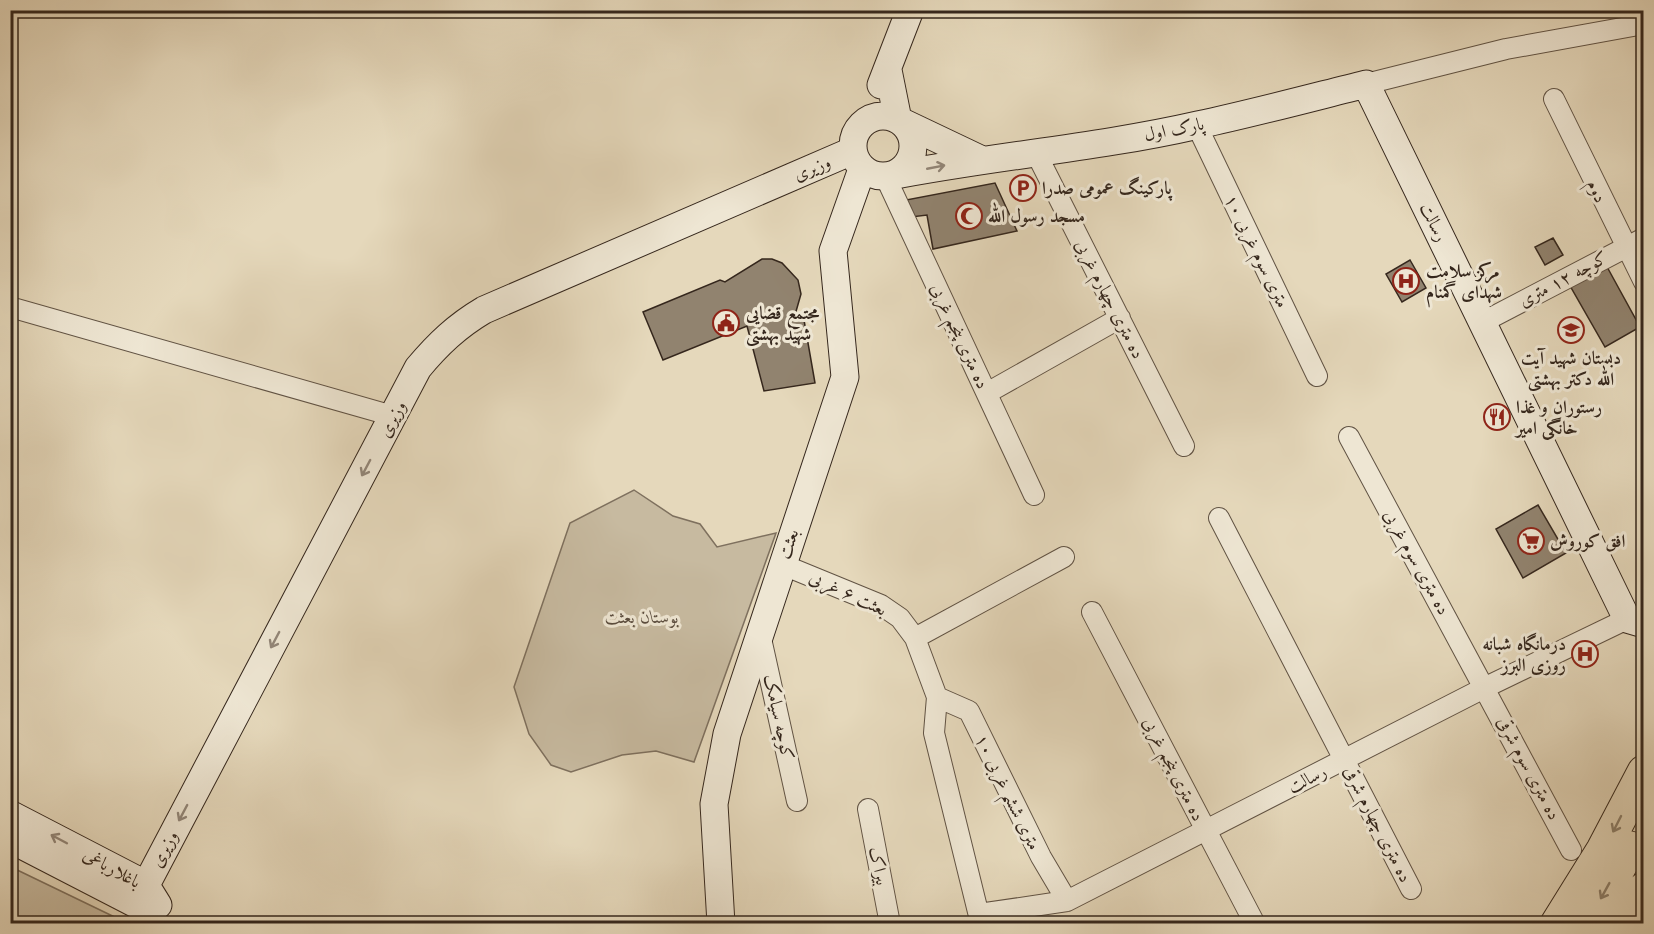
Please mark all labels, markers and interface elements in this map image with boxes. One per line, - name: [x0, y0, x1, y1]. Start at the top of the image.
- street label: پارک اول: [1143, 115, 1208, 148]
- street label: وزیری: [791, 153, 834, 186]
- one-way arrow: [925, 161, 945, 172]
- parking icon: پارکینگ عمومی صدرا: [1008, 173, 1038, 203]
- place label: پارکینگ عمومی صدرا: [1042, 176, 1173, 201]
- street label: دوم: [1578, 177, 1609, 208]
- street label: ۱۰ متری سوم غربی: [1216, 192, 1291, 313]
- street label: رسالت: [1415, 200, 1450, 245]
- mosque icon: مسجد رسول الله: [954, 201, 984, 231]
- place label: مسجد رسول الله: [988, 201, 1085, 227]
- street label: ده متری چهارم غربی: [1066, 237, 1147, 364]
- street label: کوچه ۱۲ متری: [1516, 249, 1612, 313]
- place label: مرکز سلامت شهدای گمنام: [1426, 261, 1502, 308]
- hospital icon: مرکز سلامت شهدای گمنام: [1391, 266, 1421, 296]
- street label: ده متری پنجم غربی: [921, 281, 991, 395]
- place label: مجتمع قضایی شهید بهشتی: [745, 305, 820, 347]
- public building icon: مجتمع قضایی شهید بهشتی: [711, 308, 741, 338]
- school or university icon: دبستان شهید آیت الله دکتر بهشتی: [1556, 315, 1586, 345]
- place label: دبستان شهید آیت الله دکتر بهشتی: [1521, 347, 1621, 392]
- street label: وزیری: [376, 398, 411, 441]
- place label: رستوران و غذا خانگی امیر: [1514, 399, 1602, 440]
- restaurant icon: رستوران و غذا خانگی امیر: [1482, 402, 1512, 432]
- one-way arrow: [360, 459, 372, 476]
- street label: ده متری سوم غربی: [1375, 507, 1452, 621]
- supermarket icon: افق کوروش: [1516, 526, 1546, 556]
- street label: بعثت: [776, 527, 803, 562]
- place label: افق کوروش: [1550, 533, 1626, 552]
- street label: بعثت ۶ غربی: [805, 568, 889, 622]
- park label: بوستان بعثت: [605, 609, 680, 628]
- one-way arrow: [268, 631, 280, 649]
- place label: درمانگاه شبانه روزی البرز: [1483, 632, 1566, 676]
- hospital icon: درمانگاه شبانه روزی البرز: [1570, 639, 1600, 669]
- street label: کوچه سیامک: [757, 673, 797, 762]
- street label: ده متری سوم شرقی: [1488, 713, 1564, 826]
- street label: ده متری پنجم غربی: [1133, 715, 1207, 828]
- street label: ۱۰ متری ششم غربی: [964, 732, 1043, 857]
- street label: رسالت: [1285, 763, 1330, 798]
- street label: ده متری چهارم شرقی: [1335, 763, 1415, 888]
- one-way arrow: [177, 803, 188, 821]
- one-way arrow: [1611, 815, 1622, 833]
- street label: وزیری: [148, 828, 183, 871]
- one-way arrow: [51, 833, 68, 845]
- street label: بیراک: [864, 845, 891, 887]
- street label: باغلارباغی: [79, 846, 143, 893]
- one-way arrow: [1599, 882, 1611, 899]

